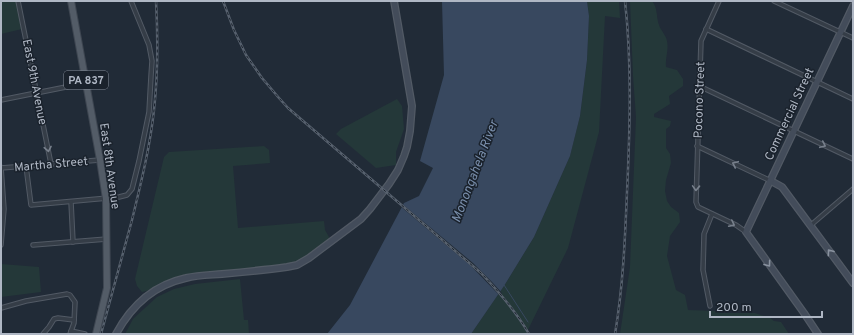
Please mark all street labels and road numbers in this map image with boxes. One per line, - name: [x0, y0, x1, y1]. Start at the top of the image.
- street label: East 9th Avenue: [18, 38, 50, 126]
- street label: Pocono Street: [691, 61, 709, 139]
- street label: Commercial Street: [761, 66, 818, 163]
- road number: PA 837: [64, 71, 108, 89]
- street label: East 8th Avenue: [95, 122, 123, 210]
- street label: Martha Street: [14, 154, 89, 176]

